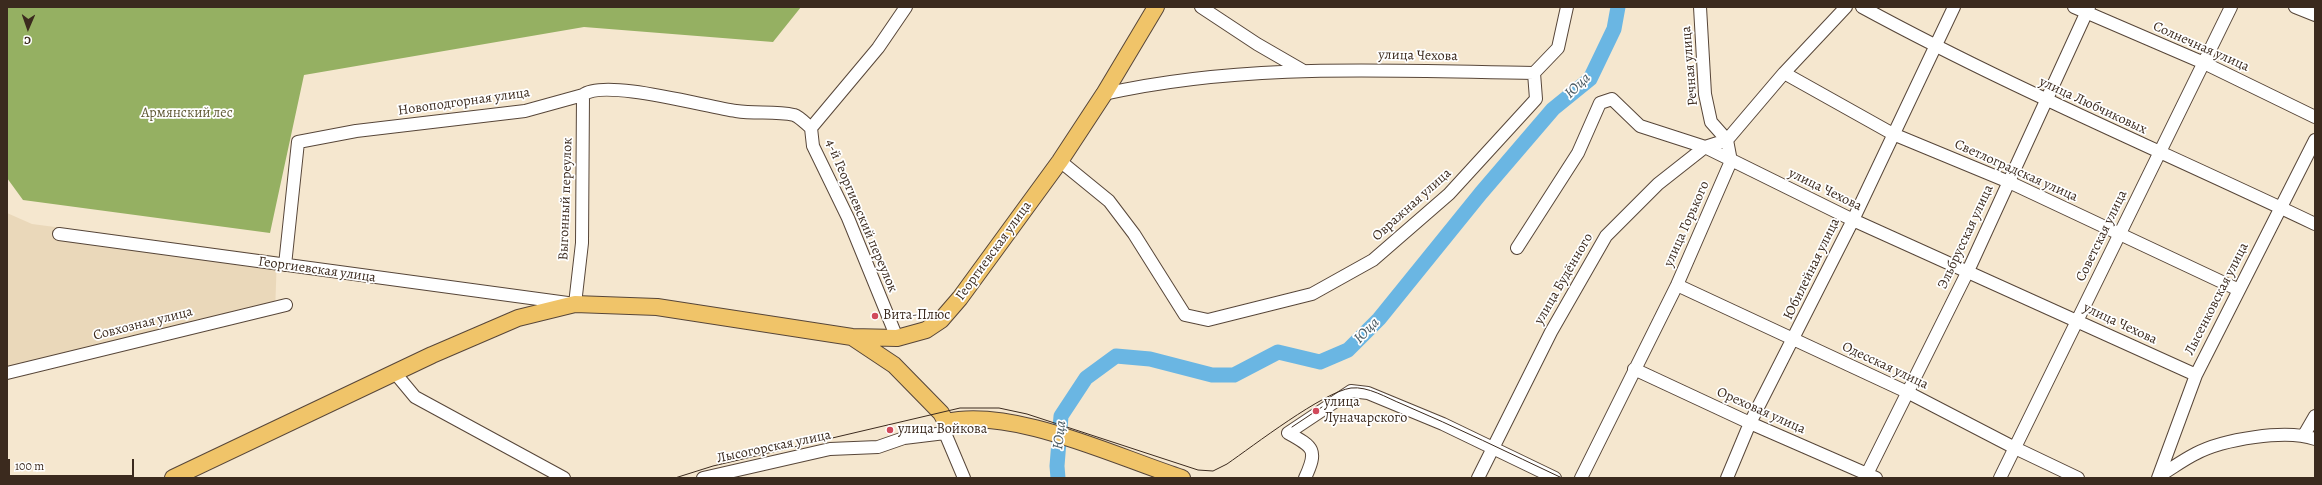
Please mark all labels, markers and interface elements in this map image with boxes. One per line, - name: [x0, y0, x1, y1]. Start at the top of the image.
- north arrow: [8, 8, 48, 48]
- street label: Солнечная улица: [2150, 18, 2252, 76]
- street label: Речная улица: [1678, 25, 1702, 107]
- text: С: [24, 33, 31, 48]
- street label: улица Чехова: [1378, 47, 1458, 65]
- water label: Юца: [1561, 69, 1595, 103]
- street label: улица Любчиковых: [2036, 74, 2150, 138]
- street label: Новоподгорная улица: [397, 84, 531, 120]
- park label: Армянский лес: [141, 106, 233, 122]
- street label: Светлоградская улица: [1952, 136, 2080, 206]
- street label: Выгонный переулок: [555, 137, 577, 261]
- street label: 4-й Георгиевский переулок: [821, 137, 901, 295]
- street label: Овражная улица: [1369, 165, 1455, 245]
- street label: улица Чехова: [1786, 165, 1864, 215]
- street label: улица Горького: [1661, 179, 1713, 269]
- street label: Эльбрусская улица: [1935, 182, 1997, 292]
- street label: Советская улица: [2073, 188, 2131, 284]
- street label: Георгиевская улица: [952, 198, 1036, 304]
- street label: Юбилейная улица: [1780, 215, 1844, 323]
- street label: улица Будённого: [1531, 230, 1597, 328]
- street label: Лысенковская улица: [2181, 240, 2253, 358]
- street label: Георгиевская улица: [257, 253, 377, 287]
- street label: улица Чехова: [2080, 300, 2160, 348]
- street label: Совхозная улица: [92, 304, 194, 344]
- place label: Вита-Плюс: [883, 308, 950, 324]
- marker: Вита-Плюс: [870, 311, 880, 321]
- water label: Юца: [1350, 314, 1384, 348]
- street label: Одесская улица: [1839, 339, 1931, 393]
- street label: Ореховая улица: [1714, 384, 1808, 438]
- place label: улица Луначарского: [1324, 395, 1407, 428]
- marker: улица Луначарского: [1311, 406, 1321, 416]
- water label: Юца: [1049, 419, 1071, 451]
- place label: улица Войкова: [898, 422, 987, 438]
- marker: улица Войкова: [885, 425, 895, 435]
- street label: Лысогорская улица: [715, 427, 833, 467]
- scale bar: [10, 451, 136, 477]
- text: 100 m: [15, 458, 44, 474]

